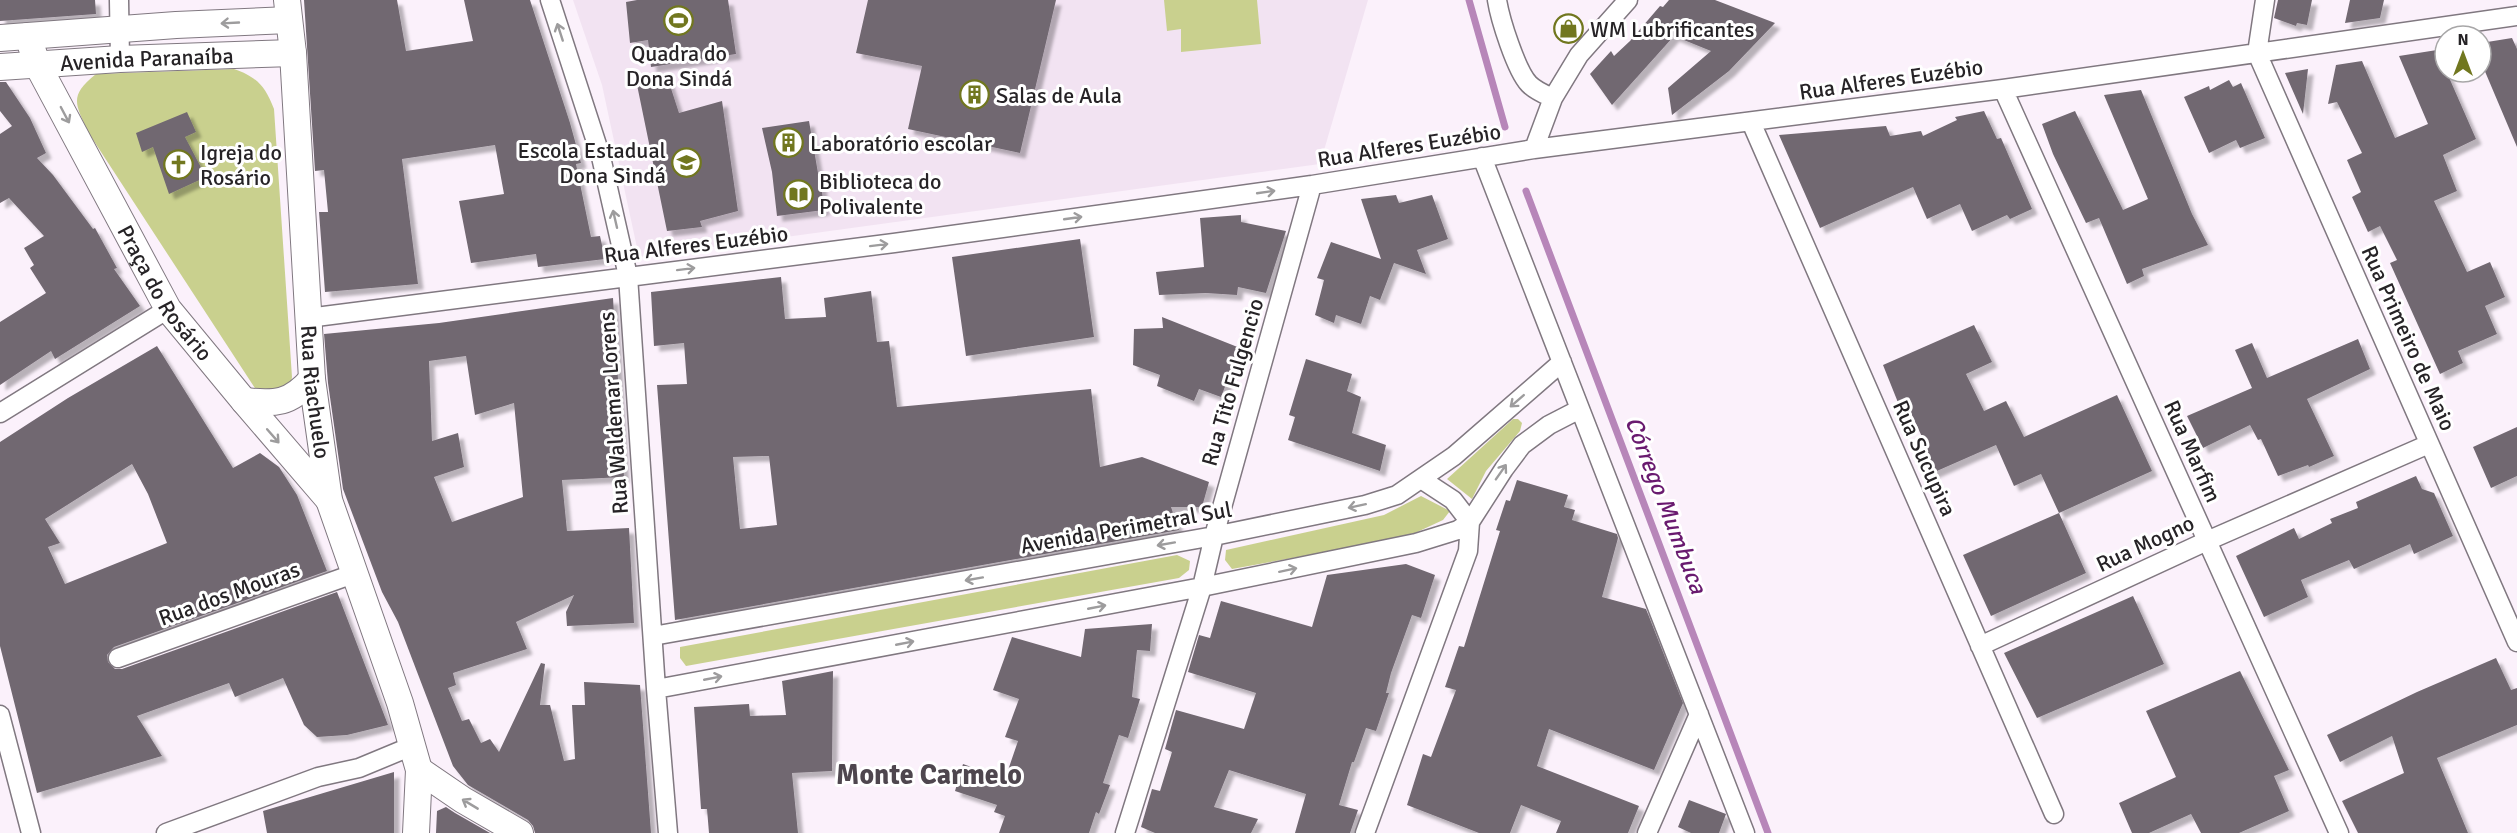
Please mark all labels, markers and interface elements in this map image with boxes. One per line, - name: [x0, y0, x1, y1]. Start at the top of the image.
- sports icon: Quadra do Dona Sindá: [663, 5, 695, 37]
- shop icon: WM Lubrificantes: [1553, 13, 1585, 45]
- place label: WM Lubrificantes: [1590, 16, 1754, 43]
- one-way arrow: [221, 17, 241, 28]
- one-way arrow: [554, 23, 565, 42]
- north arrow: [2433, 24, 2493, 84]
- text: N: [2457, 30, 2469, 50]
- place label: Quadra do Dona Sindá: [626, 40, 732, 92]
- street label: Avenida Paranaíba: [59, 42, 234, 77]
- street label: Rua Alferes Euzébio: [1797, 53, 1985, 106]
- building icon: Salas de Aula: [959, 79, 991, 111]
- place label: Salas de Aula: [996, 82, 1122, 109]
- one-way arrow: [60, 106, 71, 124]
- street label: Rua Alferes Euzébio: [1315, 118, 1503, 173]
- building icon: Laboratório escolar: [773, 127, 805, 159]
- place label: Laboratório escolar: [810, 130, 992, 157]
- place label: Escola Estadual Dona Sindá: [518, 137, 666, 189]
- place label: Igreja do Rosário: [200, 139, 282, 191]
- school or university icon: Escola Estadual Dona Sindá: [671, 147, 703, 179]
- church icon: Igreja do Rosário: [163, 149, 195, 181]
- place label: Biblioteca do Polivalente: [819, 168, 941, 220]
- library icon: Biblioteca do Polivalente: [782, 178, 814, 210]
- one-way arrow: [1255, 186, 1275, 197]
- one-way arrow: [609, 210, 620, 229]
- one-way arrow: [1062, 213, 1082, 224]
- street label: Praça do Rosário: [112, 220, 218, 367]
- street label: Rua Alferes Euzébio: [602, 220, 790, 269]
- one-way arrow: [869, 239, 889, 250]
- street label: Rua Primeiro de Maio: [2356, 242, 2461, 435]
- one-way arrow: [675, 263, 695, 274]
- street label: Rua Tito Fulgencio: [1196, 295, 1269, 469]
- street label: Rua Waldemar Lorens: [593, 311, 634, 515]
- street label: Rua Riachuelo: [295, 324, 336, 460]
- one-way arrow: [1510, 394, 1525, 408]
- street label: Rua Sucupira: [1887, 396, 1962, 520]
- street label: Rua Marfim: [2158, 396, 2227, 506]
- water label: Córrego Mumbuca: [1618, 412, 1714, 599]
- one-way arrow: [266, 428, 280, 443]
- one-way arrow: [1495, 465, 1507, 481]
- street label: Avenida Perimetral Sul: [1018, 496, 1234, 559]
- one-way arrow: [1348, 501, 1367, 513]
- street label: Rua Mogno: [2092, 509, 2199, 578]
- one-way arrow: [1156, 539, 1176, 550]
- street label: Rua dos Mouras: [155, 555, 303, 632]
- one-way arrow: [1278, 563, 1297, 575]
- one-way arrow: [964, 574, 984, 585]
- one-way arrow: [1086, 601, 1106, 612]
- one-way arrow: [895, 637, 914, 648]
- one-way arrow: [703, 672, 723, 683]
- district label: Monte Carmelo: [836, 758, 1022, 792]
- one-way arrow: [461, 797, 478, 809]

